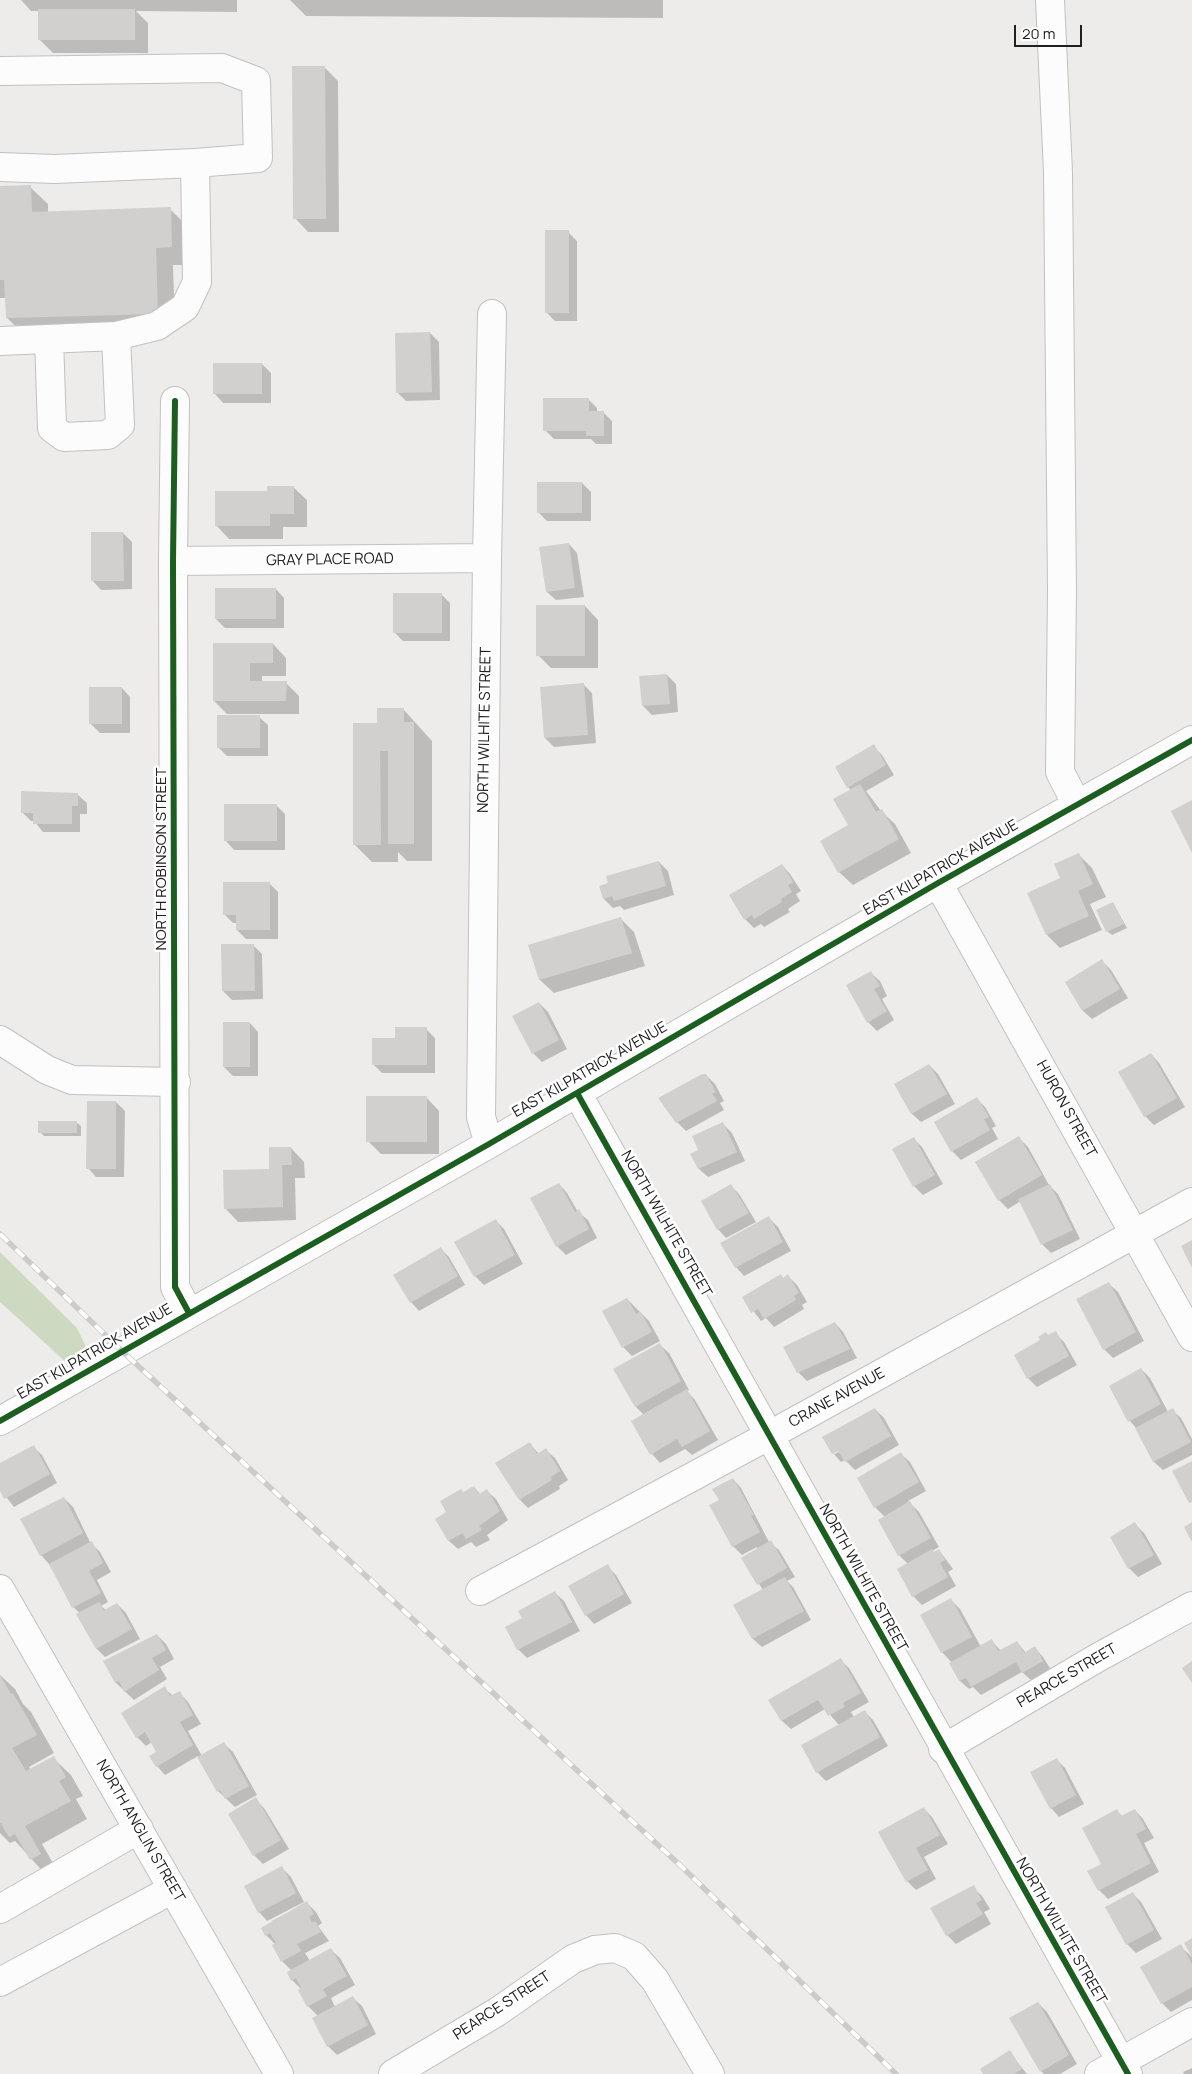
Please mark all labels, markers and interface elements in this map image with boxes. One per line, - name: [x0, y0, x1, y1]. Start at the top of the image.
- scale bar: [1017, 15, 1084, 47]
- text: 20 m: [1022, 23, 1055, 44]
- street label: GRAY PLACE ROAD: [266, 550, 394, 570]
- street label: NORTH WILHITE STREET: [475, 647, 495, 813]
- street label: NORTH ROBINSON STREET: [153, 767, 171, 951]
- street label: EAST KILPATRICK AVENUE: [860, 816, 1022, 920]
- street label: EAST KILPATRICK AVENUE: [509, 1018, 671, 1122]
- street label: HURON STREET: [1032, 1057, 1100, 1161]
- street label: NORTH WILHITE STREET: [617, 1148, 715, 1300]
- street label: EAST KILPATRICK AVENUE: [14, 1300, 176, 1404]
- street label: CRANE AVENUE: [786, 1364, 888, 1432]
- street label: NORTH WILHITE STREET: [815, 1501, 911, 1655]
- street label: PEARCE STREET: [1014, 1640, 1120, 1712]
- street label: NORTH ANGLIN STREET: [92, 1757, 188, 1905]
- street label: NORTH WILHITE STREET: [1012, 1855, 1110, 2007]
- street label: PEARCE STREET: [450, 1968, 554, 2044]

